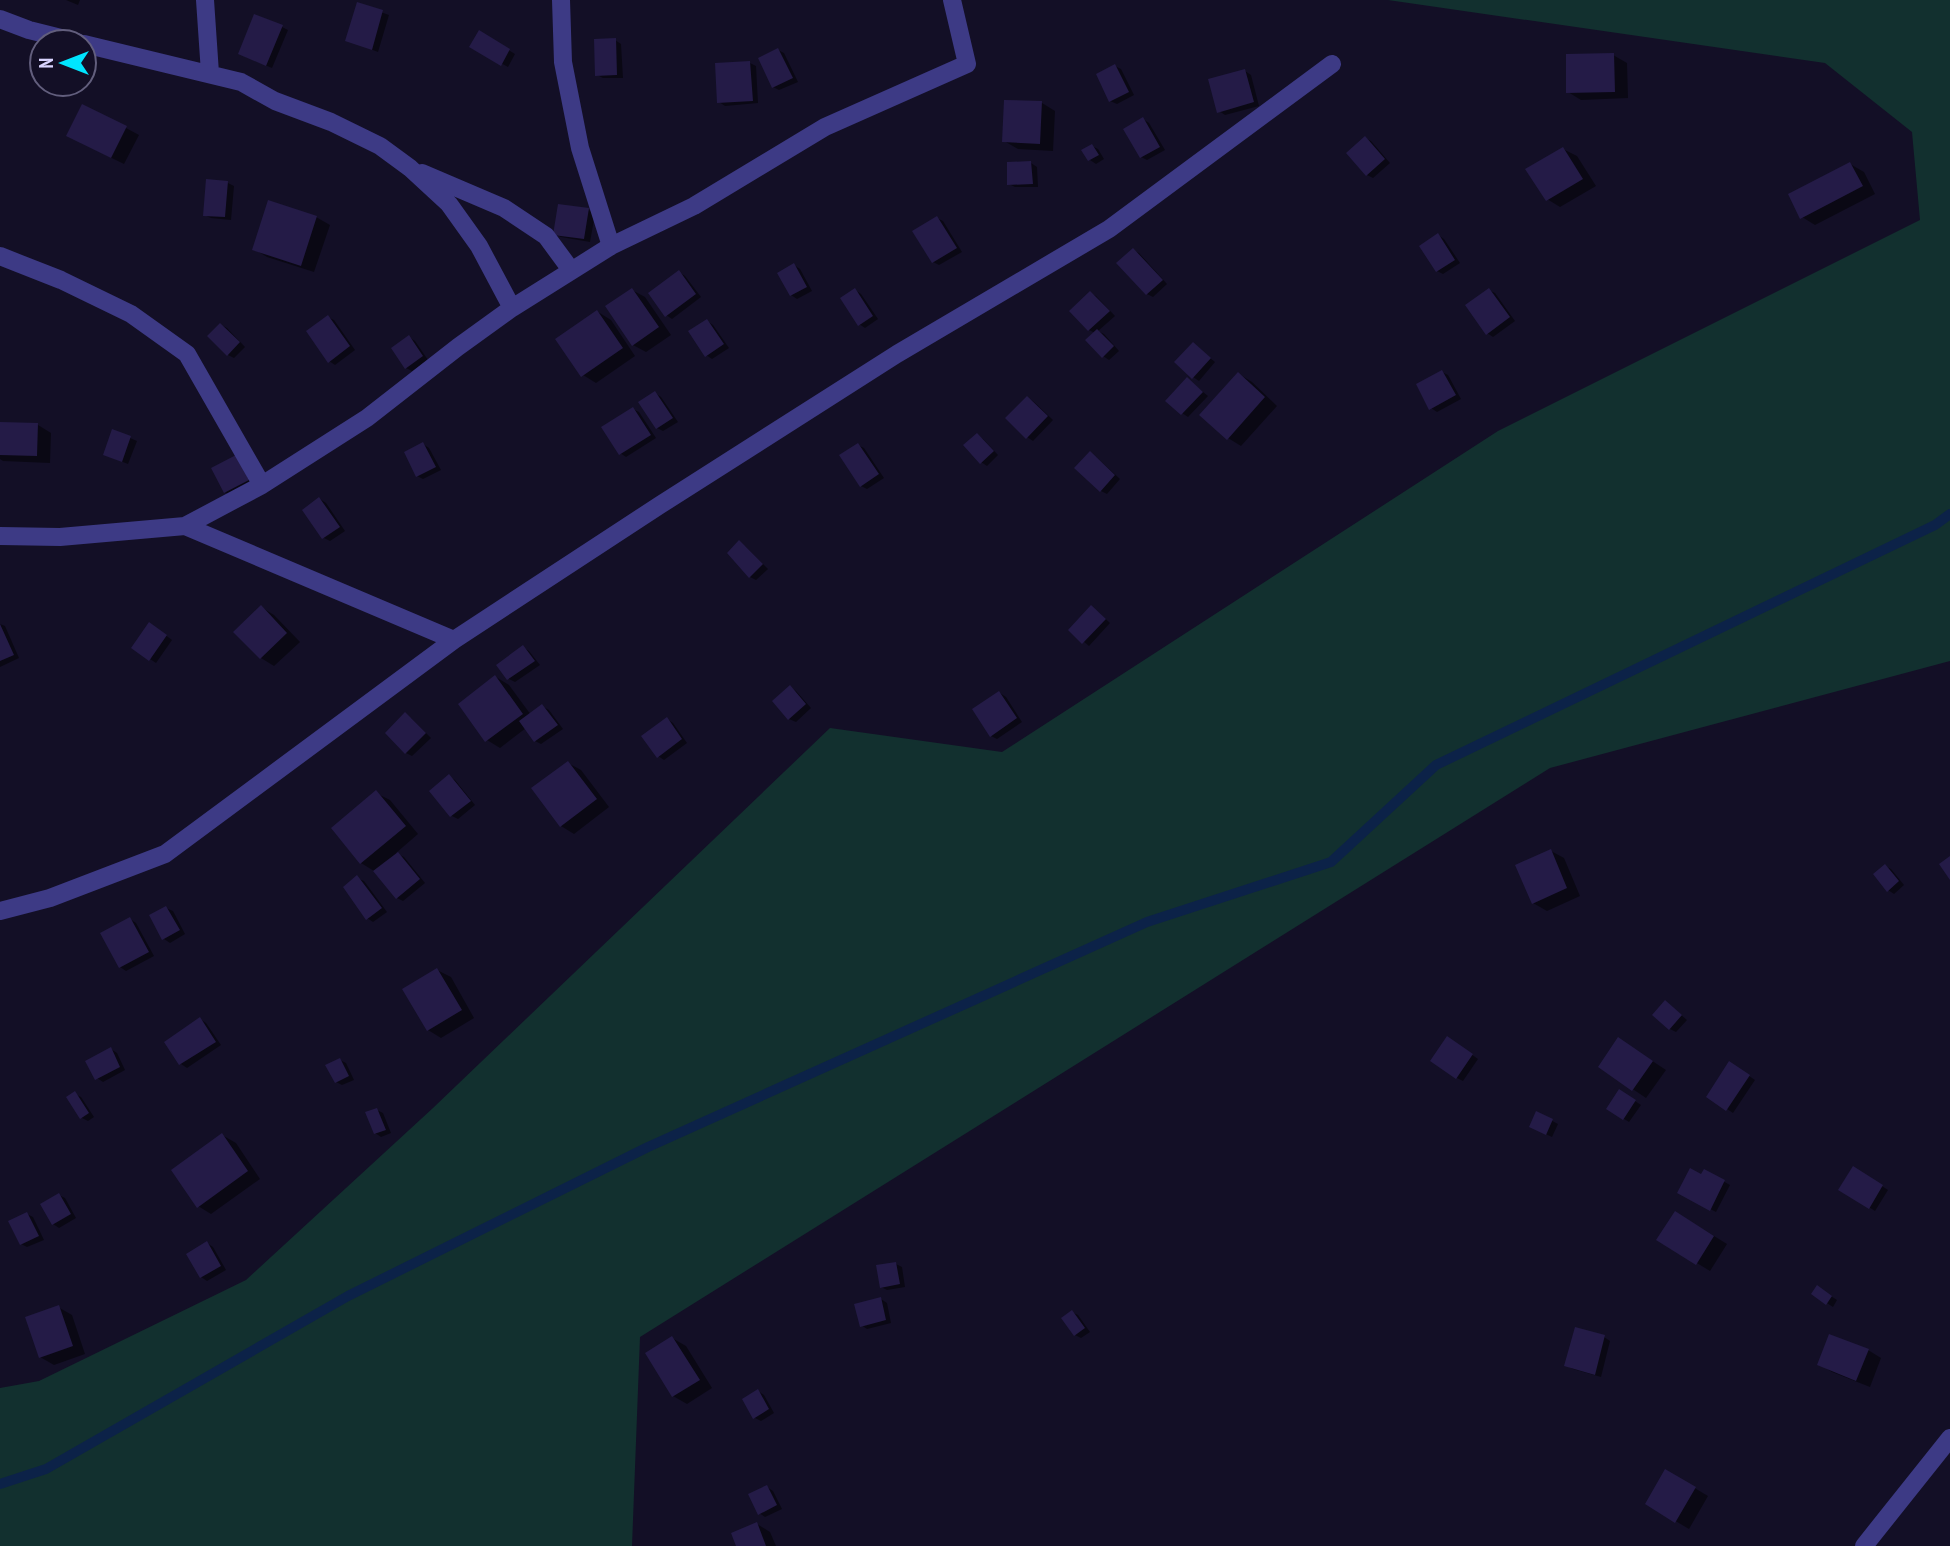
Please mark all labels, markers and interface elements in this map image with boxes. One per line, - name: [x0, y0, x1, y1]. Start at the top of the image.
- north arrow: [28, 28, 98, 98]
- text: N: [34, 58, 58, 68]

